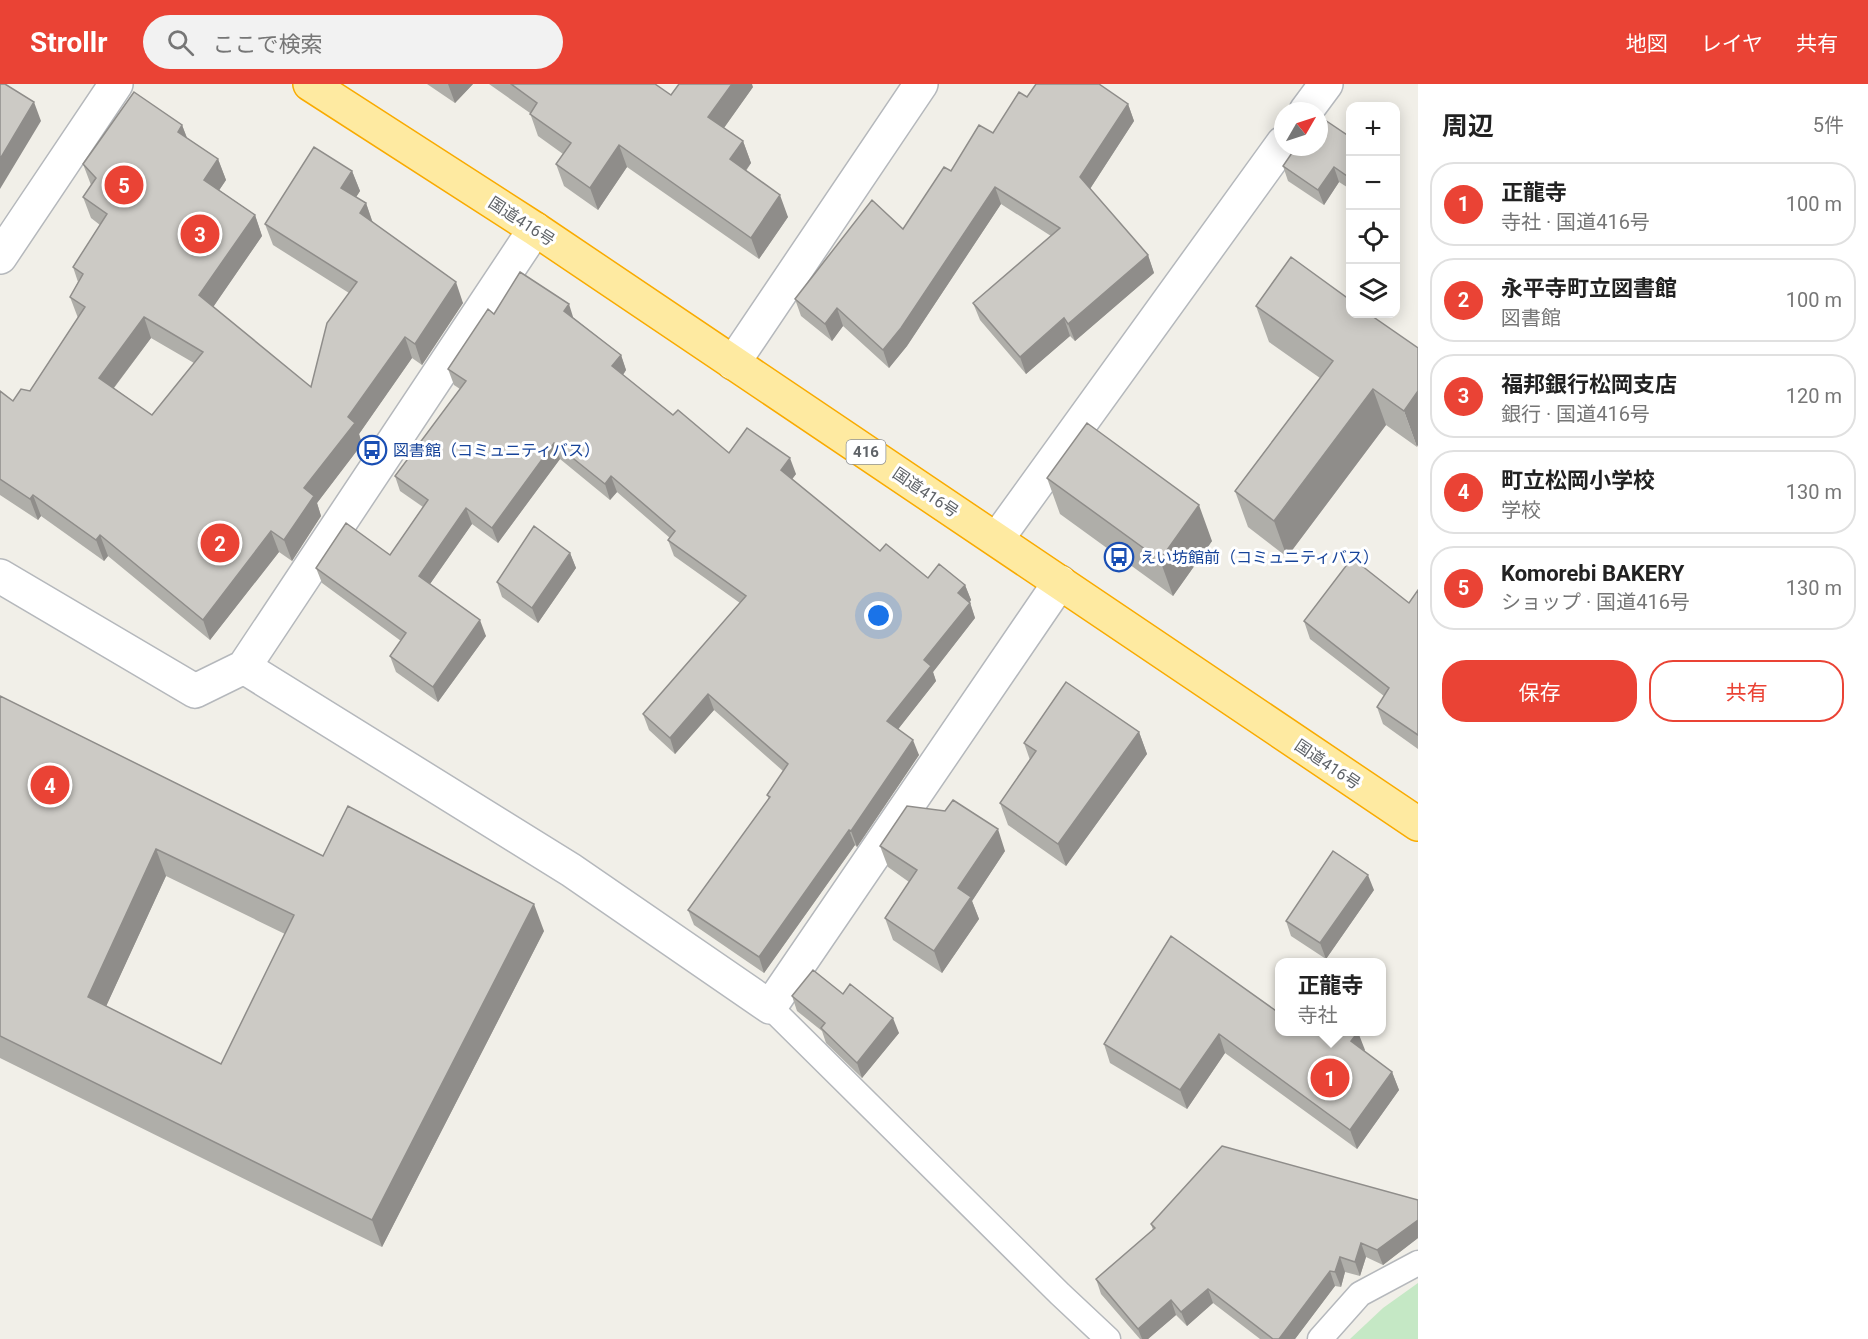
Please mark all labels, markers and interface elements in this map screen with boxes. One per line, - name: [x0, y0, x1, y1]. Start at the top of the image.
- search box: [143, 15, 563, 69]
- text: Strollr: [30, 26, 107, 59]
- icon: search: [164, 26, 197, 59]
- text: ここで検索: [212, 32, 322, 57]
- text: 地図: [1626, 32, 1668, 56]
- text: レイヤ: [1701, 32, 1763, 56]
- text: 共有: [1796, 32, 1838, 56]
- north arrow: [1274, 102, 1328, 156]
- map controls: [1346, 102, 1400, 318]
- button: +: [1346, 102, 1400, 156]
- text: 周辺: [1442, 111, 1494, 141]
- text: 5件: [1813, 113, 1844, 137]
- button: −: [1346, 156, 1400, 210]
- pin: 5: [104, 162, 144, 208]
- text: 正龍寺: [1501, 180, 1567, 205]
- text: 1: [1458, 192, 1469, 216]
- text: 100 m: [1786, 192, 1842, 216]
- street label: 国道416号: [485, 193, 558, 250]
- button: locate: [1346, 210, 1400, 264]
- text: 寺社 · 国道416号: [1501, 210, 1650, 234]
- pin: 3: [180, 212, 220, 256]
- button: layers: [1346, 264, 1400, 318]
- text: 永平寺町立図書館: [1501, 276, 1677, 301]
- text: 2: [1458, 288, 1469, 312]
- text: 100 m: [1786, 288, 1842, 312]
- text: 図書館: [1501, 306, 1561, 330]
- text: 福邦銀行松岡支店: [1501, 372, 1677, 397]
- text: 3: [1458, 384, 1469, 408]
- text: 120 m: [1786, 384, 1842, 408]
- text: 銀行 · 国道416号: [1501, 402, 1650, 426]
- bus stop icon: 図書館（コミュニティバス）: [356, 434, 388, 466]
- road number: 416: [846, 440, 886, 464]
- place label: 図書館（コミュニティバス）: [393, 441, 600, 460]
- street label: 国道416号: [889, 464, 962, 521]
- text: 町立松岡小学校: [1501, 468, 1655, 493]
- text: 4: [1458, 480, 1469, 504]
- text: 130 m: [1786, 480, 1842, 504]
- text: 学校: [1501, 498, 1541, 522]
- pin: 2: [200, 520, 240, 566]
- bus stop icon: えい坊館前（コミュニティバス）: [1103, 541, 1135, 573]
- place label: えい坊館前（コミュニティバス）: [1140, 548, 1379, 567]
- text: Komorebi BAKERY: [1501, 561, 1684, 586]
- text: 5: [1458, 576, 1469, 600]
- text: 130 m: [1786, 576, 1842, 600]
- text: ショップ · 国道416号: [1501, 590, 1690, 614]
- your location: [864, 601, 893, 630]
- button: 保存: [1442, 660, 1637, 722]
- button: 共有: [1649, 660, 1844, 722]
- street label: 国道416号: [1291, 736, 1364, 793]
- pin: 4: [31, 762, 70, 808]
- popup: [1275, 958, 1386, 1036]
- text: 正龍寺: [1297, 973, 1364, 998]
- text: 寺社: [1297, 1003, 1337, 1027]
- pin: 1: [1310, 1056, 1350, 1100]

